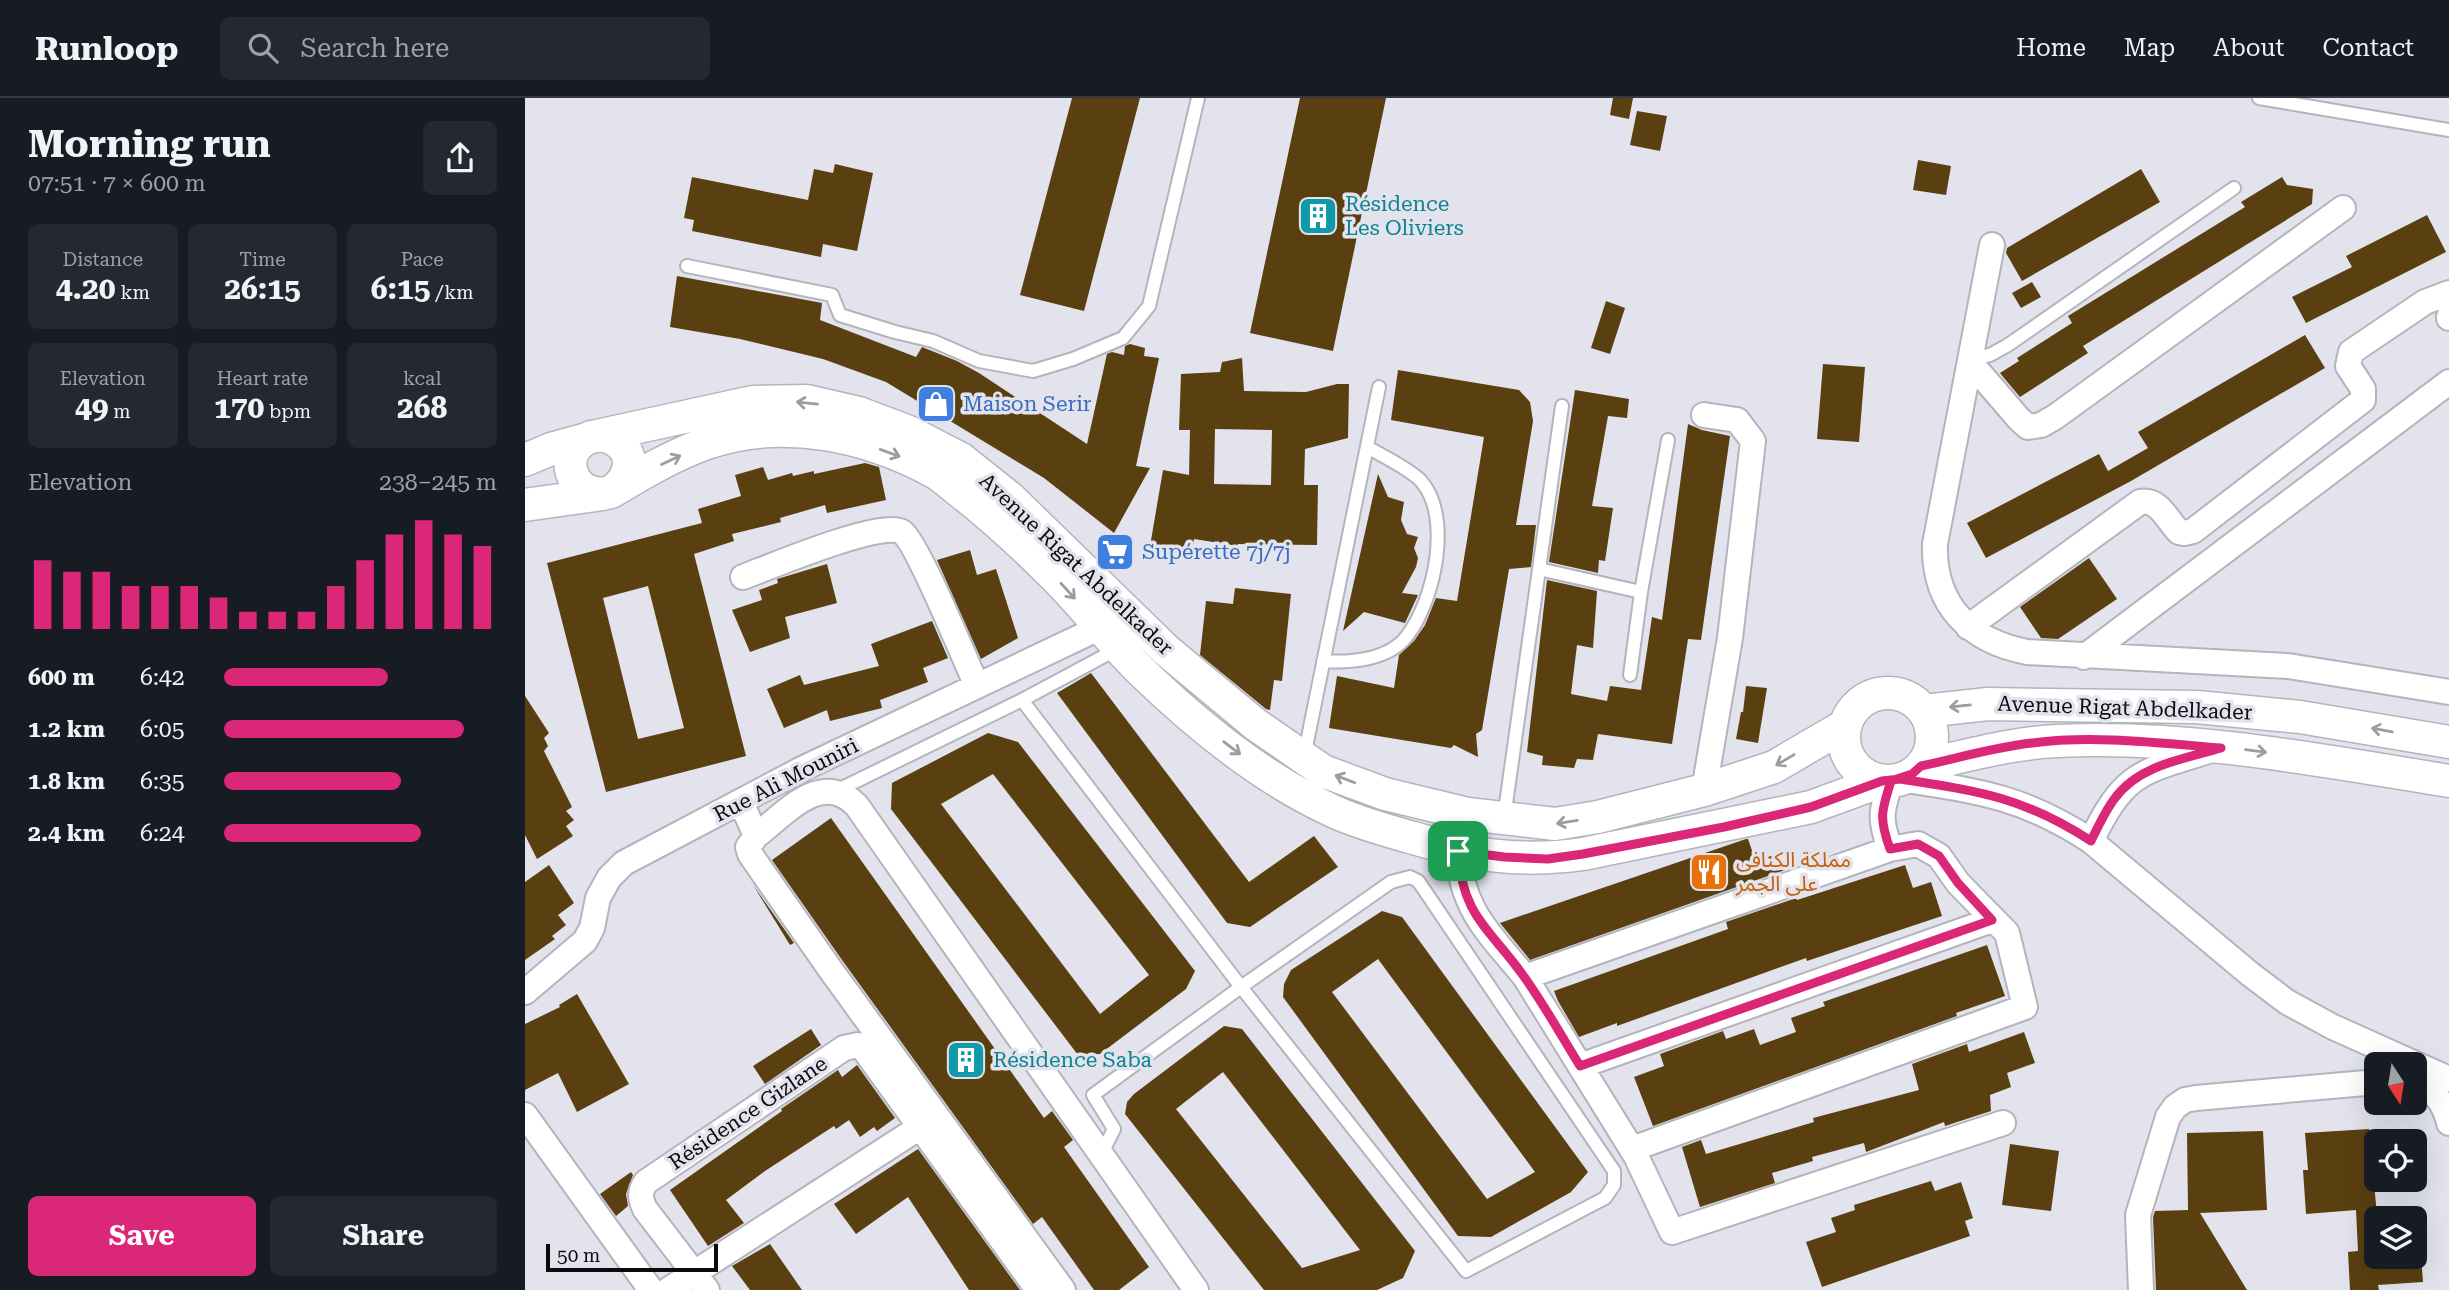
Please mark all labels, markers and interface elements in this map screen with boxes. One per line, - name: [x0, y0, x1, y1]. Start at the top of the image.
- search box: [220, 17, 710, 80]
- text: Runloop: [35, 29, 178, 68]
- icon: search: [244, 29, 282, 67]
- text: Search here: [300, 33, 449, 63]
- text: Home: [2016, 34, 2086, 62]
- text: Map: [2124, 34, 2175, 62]
- text: About: [2213, 34, 2284, 62]
- text: Contact: [2322, 34, 2414, 62]
- button: share: [423, 121, 497, 195]
- text: Morning run: [28, 122, 271, 166]
- text: 07:51 · 7 × 600 m: [28, 170, 206, 197]
- place label: Résidence Les Oliviers: [1345, 192, 1464, 240]
- building icon: Résidence Les Oliviers: [1297, 195, 1339, 237]
- text: Distance: [63, 248, 143, 271]
- text: Time: [239, 248, 286, 271]
- text: Pace: [401, 248, 444, 271]
- text: 4.20: [56, 271, 116, 306]
- text: 26:15: [224, 271, 301, 306]
- text: 6:15: [371, 271, 431, 306]
- text: km: [116, 281, 150, 304]
- text: /km: [431, 281, 474, 304]
- text: Elevation: [60, 367, 146, 390]
- text: Heart rate: [217, 367, 308, 390]
- text: kcal: [403, 367, 441, 390]
- shop icon: Maison Serir: [915, 383, 957, 425]
- text: 49: [75, 390, 109, 425]
- text: 170: [214, 390, 264, 425]
- text: 268: [397, 390, 447, 425]
- place label: Maison Serir: [963, 392, 1092, 416]
- one-way arrow: [796, 396, 819, 409]
- text: m: [109, 400, 131, 423]
- text: bpm: [264, 400, 311, 423]
- one-way arrow: [879, 448, 901, 460]
- one-way arrow: [660, 452, 681, 466]
- street label: Avenue Rigat Abdelkader: [975, 468, 1178, 660]
- text: Elevation: [28, 469, 132, 496]
- text: 238–245 m: [379, 469, 497, 496]
- supermarket icon: Supérette 7j/7j: [1094, 531, 1136, 573]
- place label: Supérette 7j/7j: [1142, 540, 1291, 564]
- one-way arrow: [1060, 582, 1076, 600]
- text: 600 m: [28, 664, 95, 691]
- text: 6:42: [140, 664, 185, 691]
- street label: Avenue Rigat Abdelkader: [1997, 692, 2253, 724]
- one-way arrow: [1949, 700, 1972, 713]
- text: 1.2 km: [28, 716, 105, 743]
- text: 6:05: [140, 716, 185, 743]
- one-way arrow: [2371, 723, 2394, 736]
- street label: Rue Ali Mouniri: [710, 733, 863, 827]
- one-way arrow: [1223, 740, 1242, 755]
- one-way arrow: [2244, 745, 2266, 758]
- one-way arrow: [1776, 753, 1796, 767]
- text: 1.8 km: [28, 768, 105, 795]
- text: 6:35: [140, 768, 185, 795]
- one-way arrow: [1335, 772, 1357, 785]
- one-way arrow: [1556, 816, 1579, 829]
- text: 2.4 km: [28, 820, 105, 847]
- text: 6:24: [140, 820, 185, 847]
- pin: [1428, 821, 1488, 881]
- icon: arrive: [1439, 832, 1477, 870]
- place label: مملكة الكنافى على الجمر: [1735, 848, 1851, 896]
- restaurant icon: مملكة الكنافى على الجمر: [1688, 851, 1730, 893]
- building icon: Résidence Saba: [945, 1039, 987, 1081]
- place label: Résidence Saba: [993, 1048, 1153, 1072]
- street label: Résidence Gizlane: [664, 1051, 832, 1175]
- north arrow: [2364, 1052, 2427, 1115]
- map controls: [2364, 1052, 2427, 1269]
- button: locate: [2364, 1129, 2427, 1192]
- button: Save: [28, 1196, 256, 1276]
- button: Share: [270, 1196, 497, 1276]
- button: layers: [2364, 1206, 2427, 1269]
- scale bar: [546, 1241, 717, 1273]
- text: 50 m: [557, 1244, 600, 1267]

